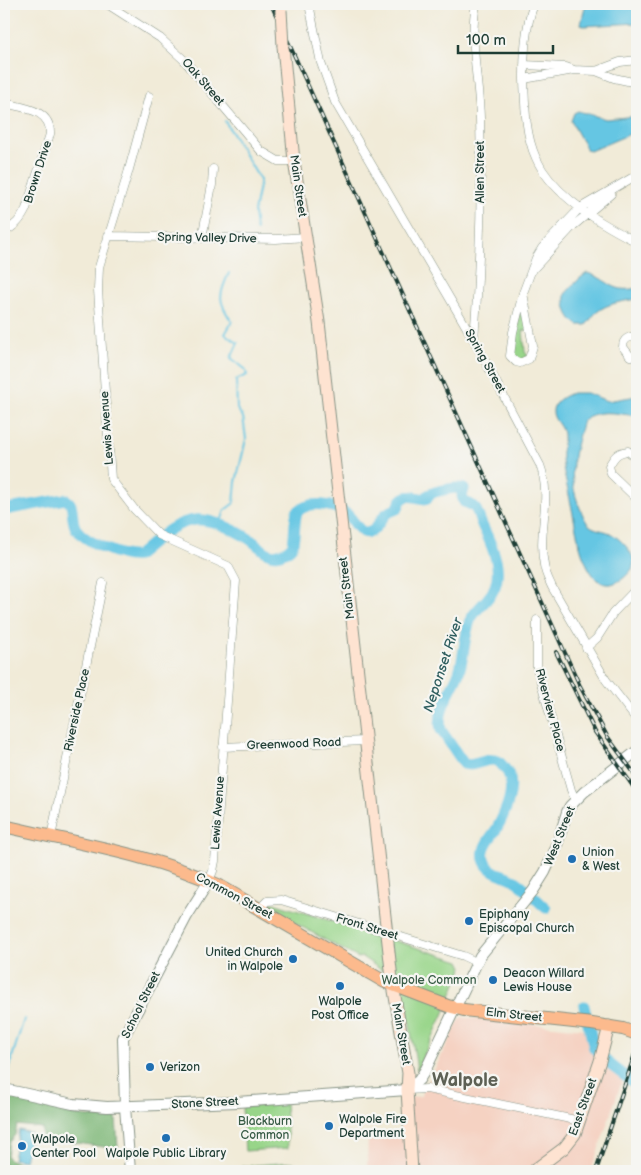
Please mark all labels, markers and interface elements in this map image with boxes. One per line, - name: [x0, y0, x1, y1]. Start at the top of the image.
- scale bar: [458, 22, 554, 54]
- text: 100 m: [466, 31, 506, 50]
- street label: Oak Street: [178, 55, 228, 109]
- street label: Brown Drive: [21, 139, 55, 205]
- street label: Allen Street: [473, 140, 488, 203]
- street label: Main Street: [286, 154, 310, 218]
- street label: Spring Valley Drive: [157, 230, 257, 246]
- street label: Spring Street: [461, 326, 509, 396]
- street label: Lewis Avenue: [97, 391, 117, 465]
- street label: Main Street: [336, 556, 358, 620]
- water label: Neponset River: [420, 615, 467, 714]
- street label: Riverside Place: [61, 667, 93, 753]
- street label: Riverview Place: [532, 667, 568, 753]
- street label: Greenwood Road: [246, 735, 342, 753]
- street label: Lewis Avenue: [208, 776, 228, 850]
- street label: West Street: [541, 804, 579, 868]
- place label: Union & West: [582, 845, 620, 874]
- marker: Union & West: [566, 853, 578, 865]
- street label: Common Street: [193, 869, 275, 923]
- place label: Epiphany Episcopal Church: [479, 907, 575, 936]
- street label: Front Street: [334, 910, 400, 944]
- marker: Epiphany Episcopal Church: [463, 915, 475, 927]
- place label: United Church in Walpole: [205, 945, 283, 974]
- marker: United Church in Walpole: [287, 953, 299, 965]
- place label: Deacon Willard Lewis House: [503, 966, 585, 995]
- street label: School Street: [118, 969, 164, 1041]
- park label: Walpole Common: [381, 973, 477, 988]
- marker: Deacon Willard Lewis House: [487, 974, 499, 986]
- marker: Walpole Post Office: [334, 980, 346, 992]
- place label: Walpole Post Office: [311, 994, 369, 1023]
- street label: Main Street: [388, 1002, 414, 1066]
- street label: Elm Street: [485, 1005, 543, 1025]
- place label: Verizon: [160, 1060, 200, 1075]
- marker: Verizon: [144, 1061, 156, 1073]
- district label: Walpole: [432, 1070, 498, 1091]
- street label: East Street: [566, 1076, 600, 1138]
- street label: Stone Street: [171, 1094, 239, 1112]
- place label: Walpole Fire Department: [339, 1112, 407, 1141]
- park label: Blackburn Common: [238, 1114, 292, 1143]
- marker: Walpole Fire Department: [323, 1120, 335, 1132]
- place label: Walpole Center Pool: [32, 1132, 96, 1161]
- marker: Walpole Public Library: [160, 1132, 172, 1144]
- marker: Walpole Center Pool: [16, 1140, 28, 1152]
- place label: Walpole Public Library: [106, 1146, 227, 1161]

